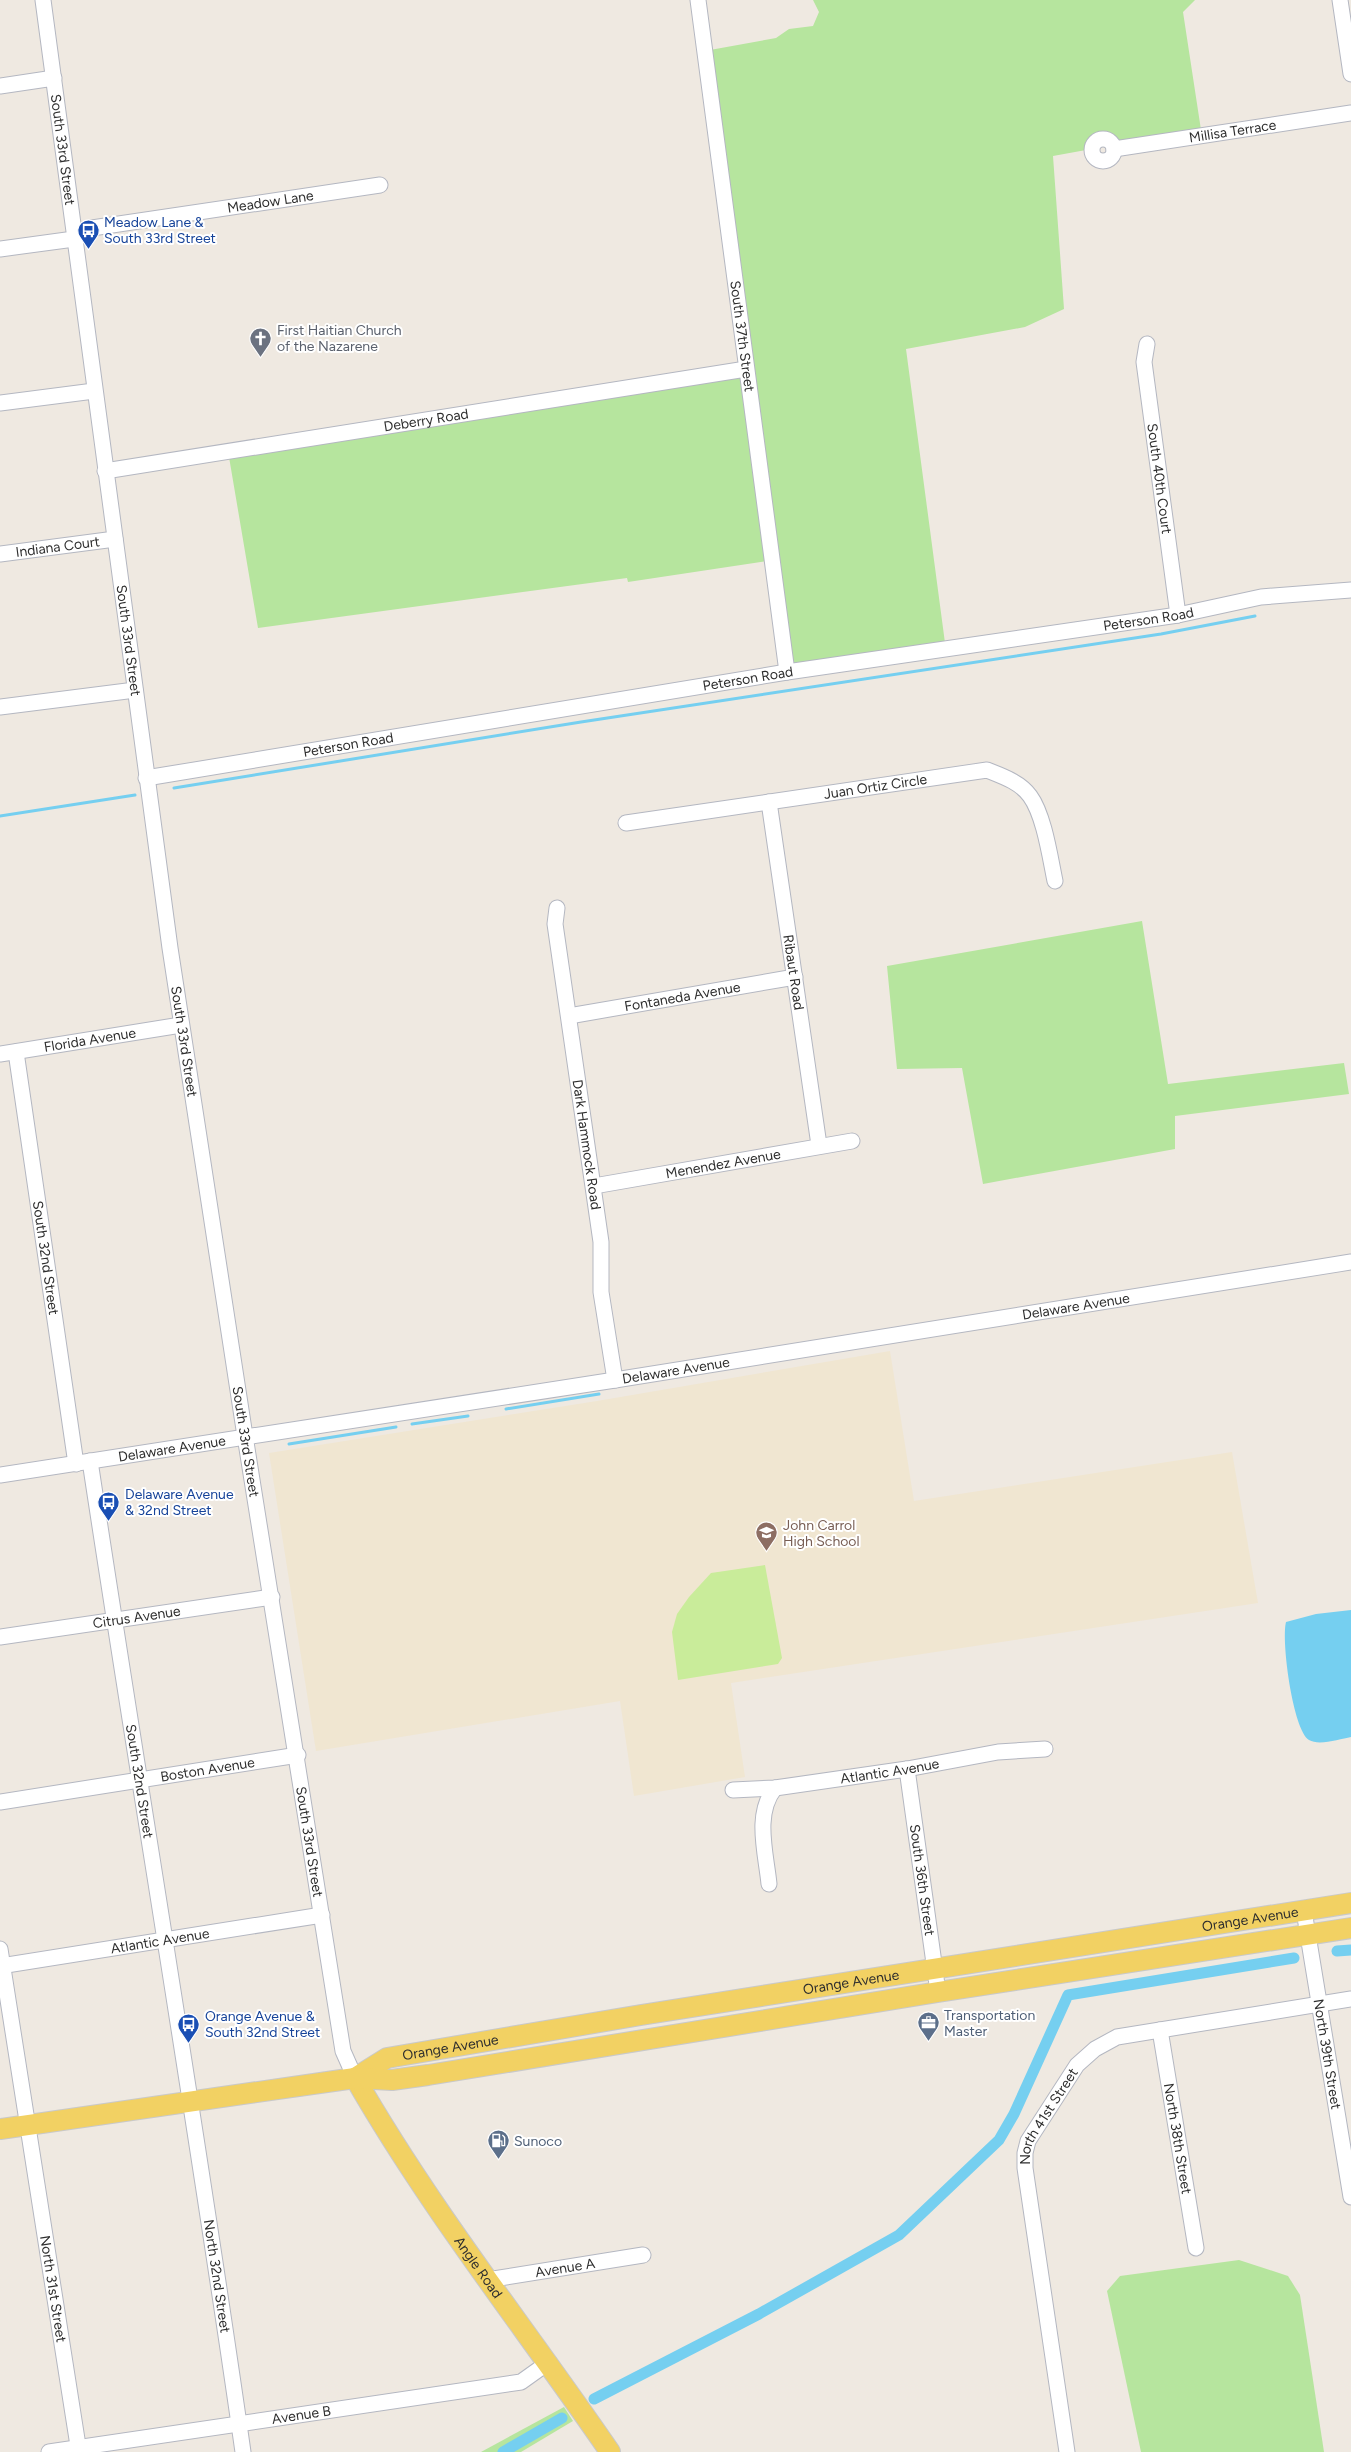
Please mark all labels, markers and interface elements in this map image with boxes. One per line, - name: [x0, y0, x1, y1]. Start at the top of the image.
- street label: South 33rd Street: [47, 93, 78, 206]
- street label: Millisa Terrace: [1188, 116, 1278, 146]
- street label: Meadow Lane: [226, 187, 315, 217]
- place label: Meadow Lane & South 33rd Street: [104, 214, 216, 247]
- bus stop icon: Meadow Lane & South 33rd Street: [76, 218, 100, 249]
- street label: South 37th Street: [726, 279, 758, 393]
- place label: First Haitian Church of the Nazarene: [277, 322, 402, 355]
- church icon: First Haitian Church of the Nazarene: [249, 326, 273, 357]
- street label: Deberry Road: [382, 405, 470, 436]
- street label: South 40th Court: [1143, 422, 1175, 535]
- street label: Indiana Court: [14, 533, 101, 561]
- street label: South 33rd Street: [112, 584, 144, 697]
- street label: Peterson Road: [1102, 604, 1195, 635]
- street label: Peterson Road: [701, 663, 794, 695]
- street label: Peterson Road: [302, 729, 395, 761]
- street label: Juan Ortiz Circle: [823, 771, 929, 803]
- street label: Ribaut Road: [779, 933, 807, 1011]
- street label: Fontaneda Avenue: [623, 979, 742, 1015]
- street label: South 33rd Street: [167, 985, 201, 1098]
- street label: Florida Avenue: [43, 1024, 138, 1056]
- street label: Dark Hammock Road: [569, 1078, 604, 1211]
- street label: Menendez Avenue: [664, 1146, 782, 1182]
- street label: South 32nd Street: [29, 1200, 62, 1316]
- street label: Delaware Avenue: [1021, 1290, 1131, 1324]
- street label: Delaware Avenue: [621, 1354, 731, 1388]
- street label: South 33rd Street: [228, 1385, 263, 1498]
- street label: Delaware Avenue: [117, 1432, 227, 1466]
- place label: Delaware Avenue & 32nd Street: [125, 1486, 234, 1519]
- bus stop icon: Delaware Avenue & 32nd Street: [97, 1490, 121, 1521]
- place label: John Carrol High School: [783, 1517, 860, 1550]
- school or university icon: John Carrol High School: [755, 1521, 779, 1552]
- street label: Citrus Avenue: [92, 1603, 182, 1632]
- street label: South 32nd Street: [122, 1723, 157, 1840]
- street label: Boston Avenue: [159, 1754, 256, 1786]
- street label: Atlantic Avenue: [839, 1755, 941, 1787]
- street label: South 33rd Street: [292, 1785, 326, 1898]
- street label: South 36th Street: [906, 1823, 938, 1937]
- street label: Orange Avenue: [1201, 1903, 1300, 1935]
- street label: Atlantic Avenue: [109, 1925, 211, 1957]
- street label: Orange Avenue: [802, 1966, 901, 1998]
- street label: North 39th Street: [1310, 1998, 1344, 2111]
- place label: Transportation Master: [944, 2007, 1035, 2040]
- place label: Orange Avenue & South 32nd Street: [205, 2008, 320, 2041]
- office icon: Transportation Master: [916, 2011, 940, 2042]
- bus stop icon: Orange Avenue & South 32nd Street: [177, 2012, 201, 2043]
- street label: Orange Avenue: [401, 2031, 500, 2064]
- street label: North 41st Street: [1017, 2065, 1082, 2165]
- street label: North 38th Street: [1160, 2082, 1195, 2195]
- fuel station icon: Sunoco: [486, 2129, 510, 2160]
- place label: Sunoco: [514, 2133, 562, 2150]
- street label: North 32nd Street: [200, 2218, 234, 2334]
- street label: Angle Road: [450, 2233, 506, 2302]
- street label: North 31st Street: [36, 2234, 70, 2344]
- street label: Avenue A: [534, 2255, 597, 2281]
- street label: Avenue B: [271, 2402, 332, 2428]

